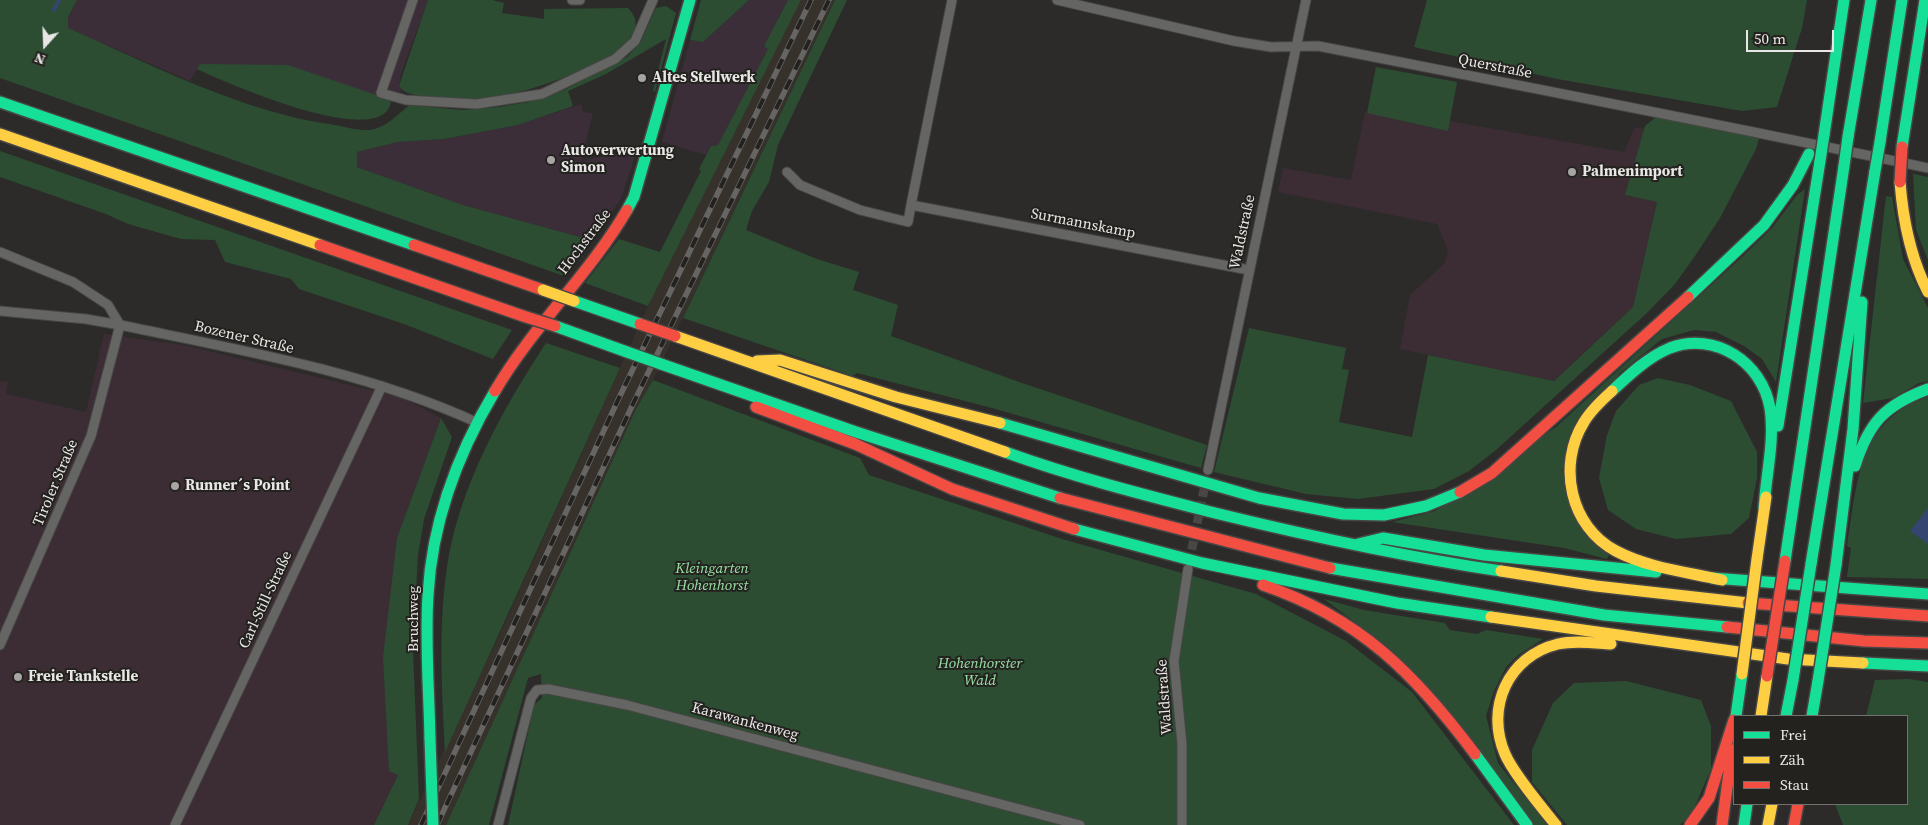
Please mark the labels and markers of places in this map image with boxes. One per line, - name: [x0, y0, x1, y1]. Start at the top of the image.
- place label: Altes Stellwerk: [652, 69, 755, 87]
- marker: Altes Stellwerk: [636, 72, 648, 84]
- place label: Autoverwertung Simon: [561, 142, 674, 177]
- marker: Autoverwertung Simon: [545, 154, 557, 166]
- place label: Palmenimport: [1582, 163, 1683, 181]
- marker: Palmenimport: [1566, 166, 1578, 178]
- place label: Runner´s Point: [185, 477, 290, 495]
- marker: Runner´s Point: [169, 480, 181, 492]
- place label: Freie Tankstelle: [28, 668, 138, 686]
- marker: Freie Tankstelle: [12, 671, 24, 683]

